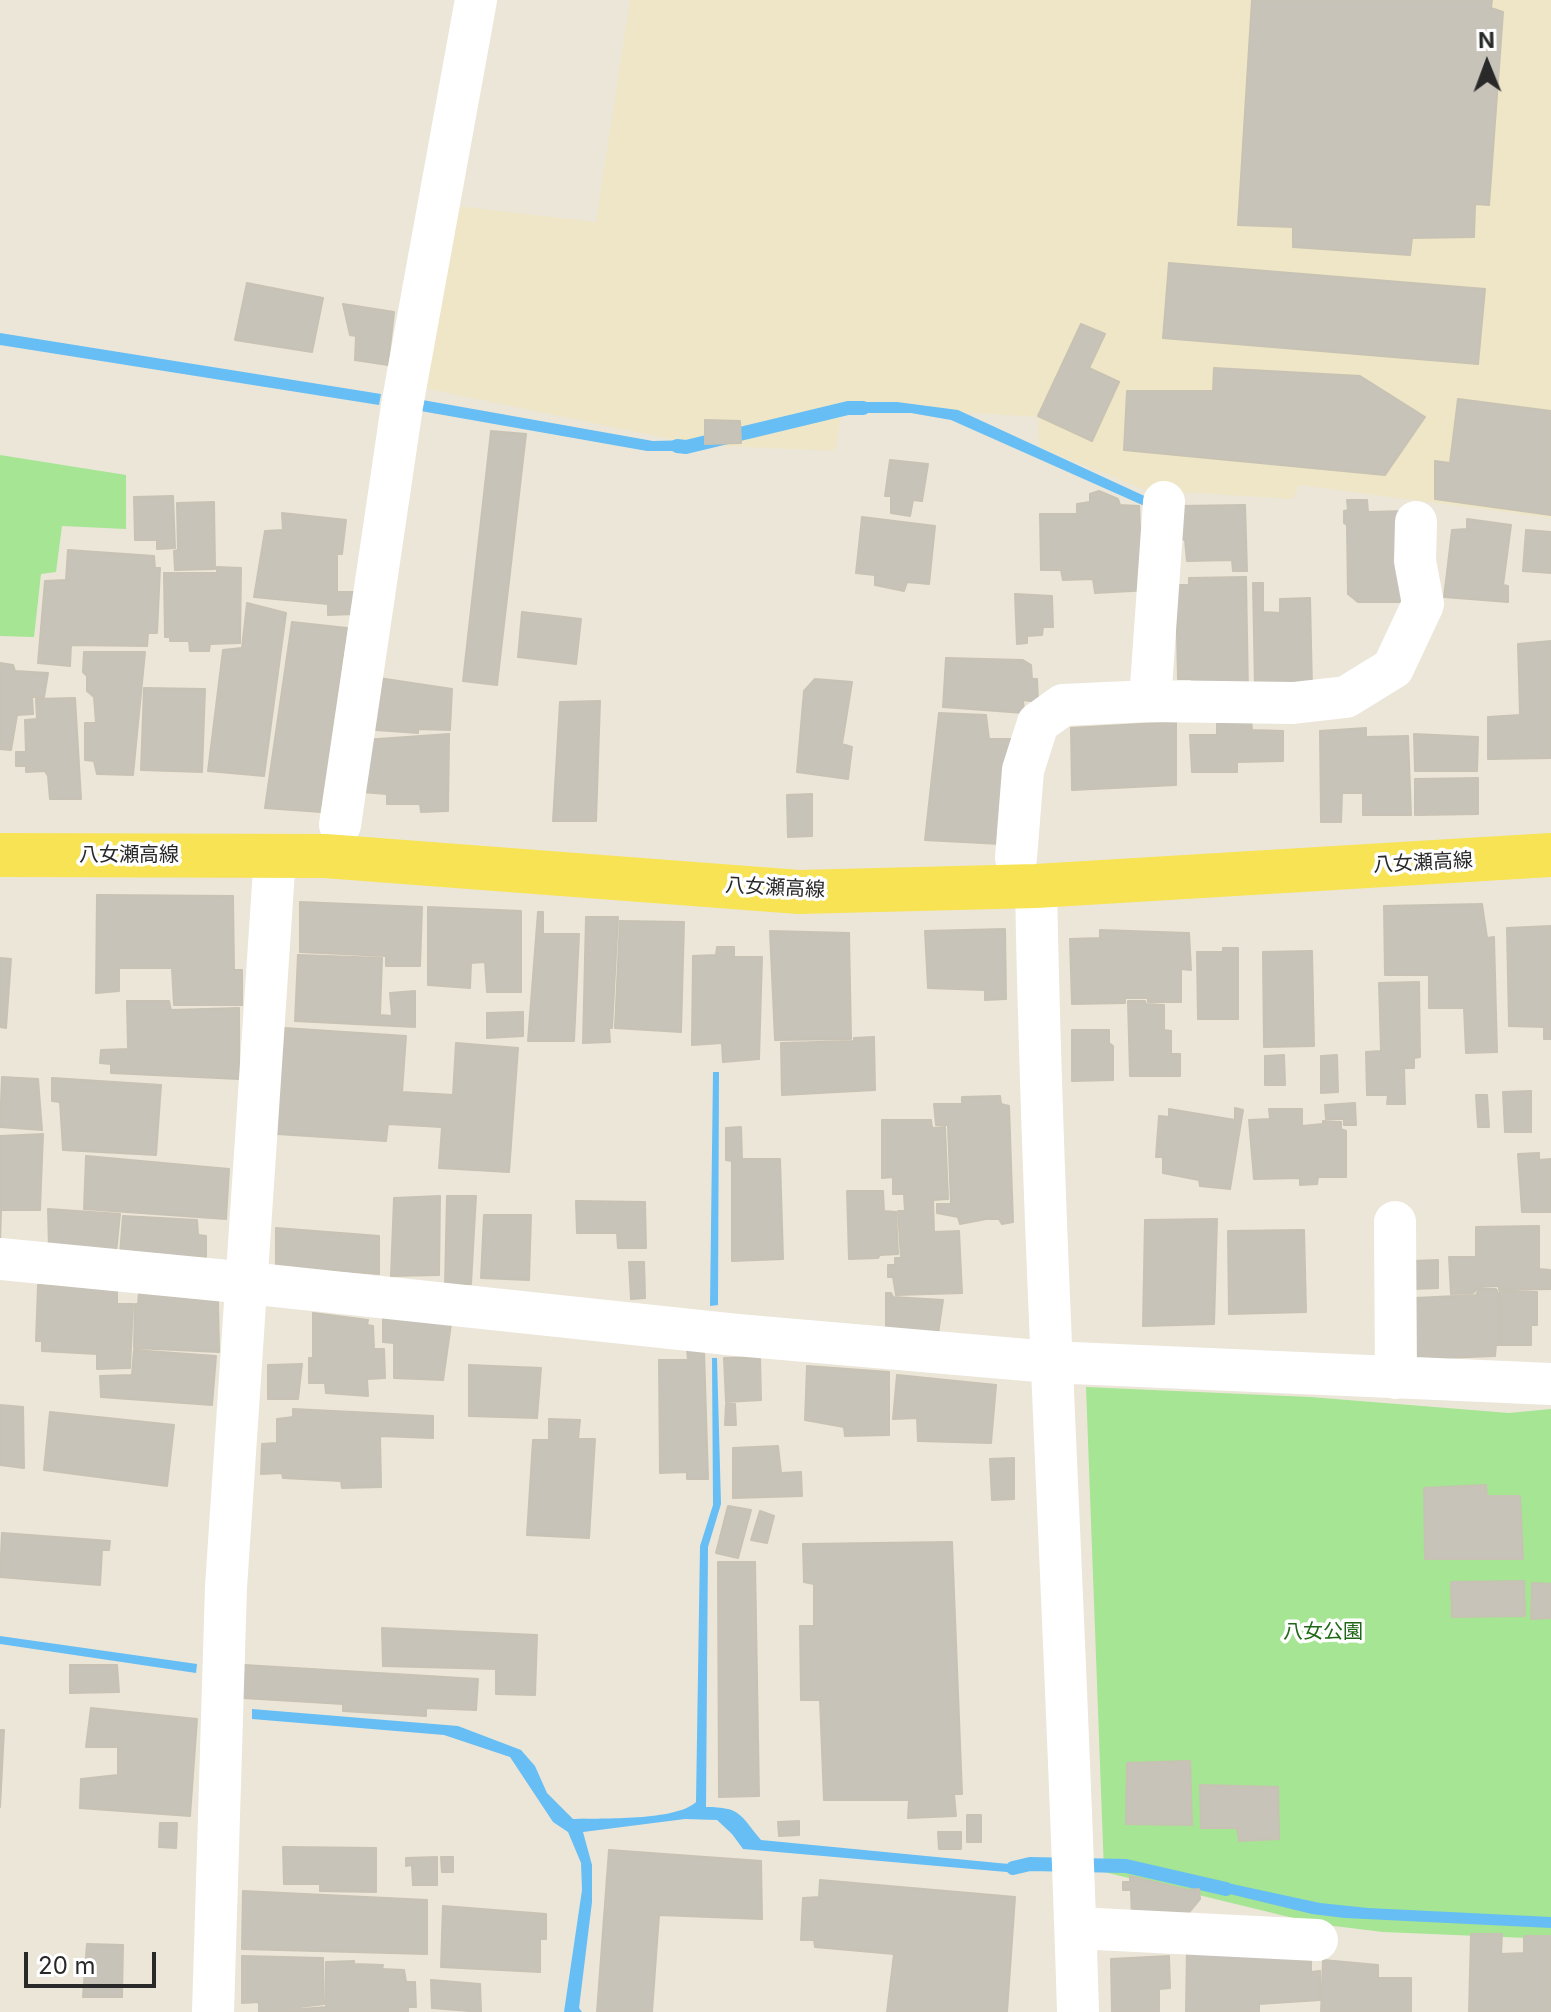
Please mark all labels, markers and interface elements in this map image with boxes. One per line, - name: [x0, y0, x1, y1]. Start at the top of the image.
- north arrow: [1447, 24, 1527, 104]
- text: N: [1478, 27, 1495, 53]
- street label: 八女瀬高線: [79, 843, 179, 867]
- street label: 八女瀬高線: [1372, 848, 1474, 878]
- street label: 八女瀬高線: [724, 873, 826, 903]
- park label: 八女公園: [1283, 1620, 1363, 1644]
- scale bar: [28, 1936, 160, 1986]
- text: 20 m: [38, 1951, 96, 1980]

